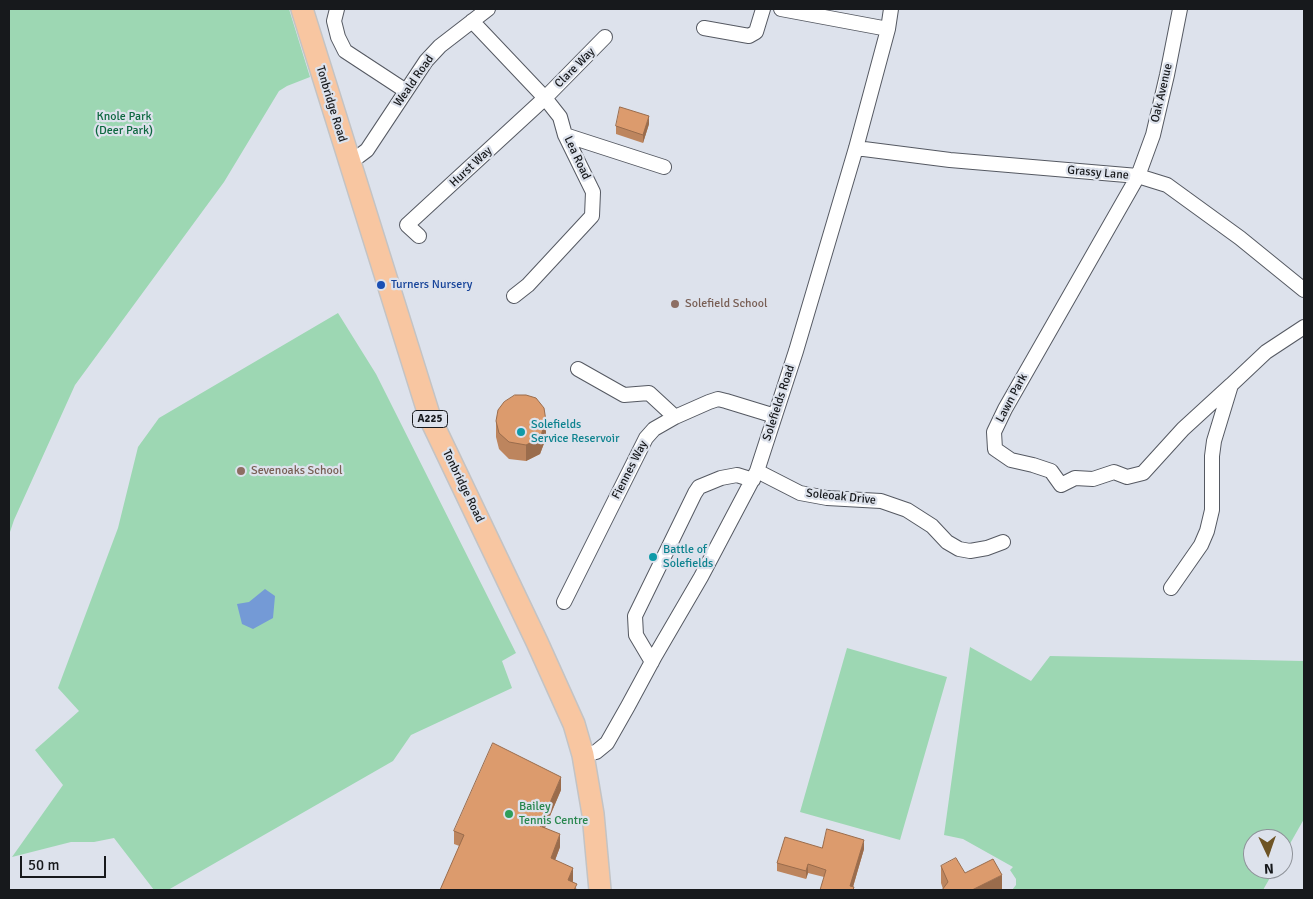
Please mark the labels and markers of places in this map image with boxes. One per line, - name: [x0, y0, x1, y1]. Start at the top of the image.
- place label: Turners Nursery: [391, 278, 472, 292]
- marker: Turners Nursery: [375, 279, 387, 291]
- place label: Solefield School: [685, 297, 768, 311]
- marker: Solefield School: [669, 298, 681, 310]
- place label: Solefields Service Reservoir: [531, 418, 620, 446]
- marker: Solefields Service Reservoir: [515, 426, 527, 438]
- place label: Sevenoaks School: [251, 464, 342, 478]
- marker: Sevenoaks School: [235, 465, 247, 477]
- place label: Battle of Solefields: [663, 543, 713, 571]
- marker: Battle of Solefields: [647, 551, 659, 563]
- place label: Bailey Tennis Centre: [519, 800, 588, 828]
- marker: Bailey Tennis Centre: [503, 808, 515, 820]

